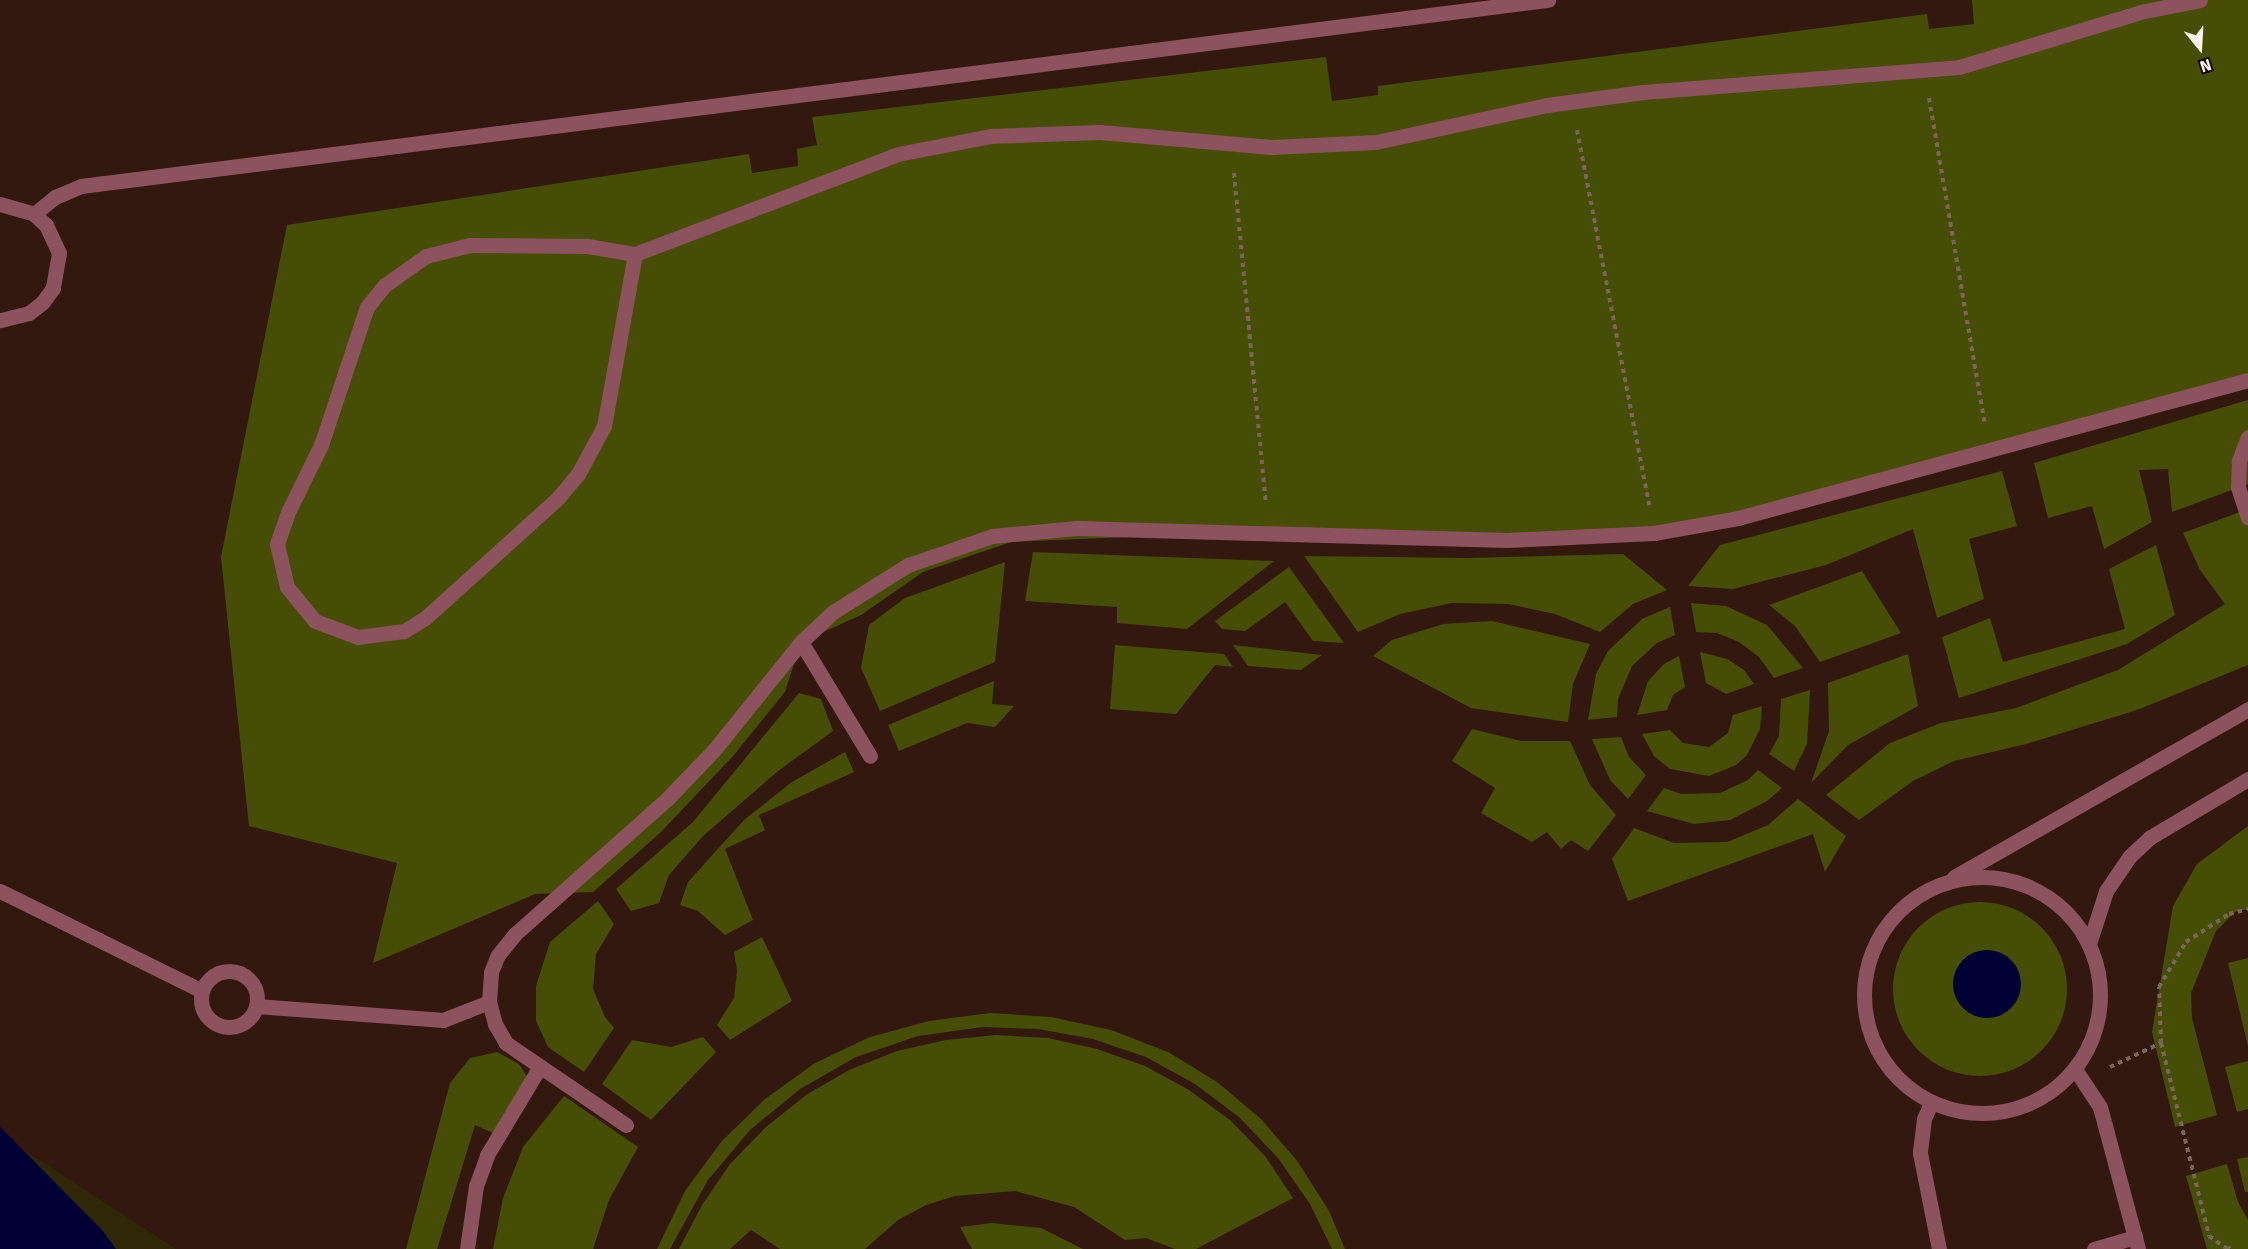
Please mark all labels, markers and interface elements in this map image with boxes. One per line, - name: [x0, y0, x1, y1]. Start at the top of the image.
- north arrow: [2170, 18, 2230, 78]
- text: N: [2198, 55, 2214, 76]

